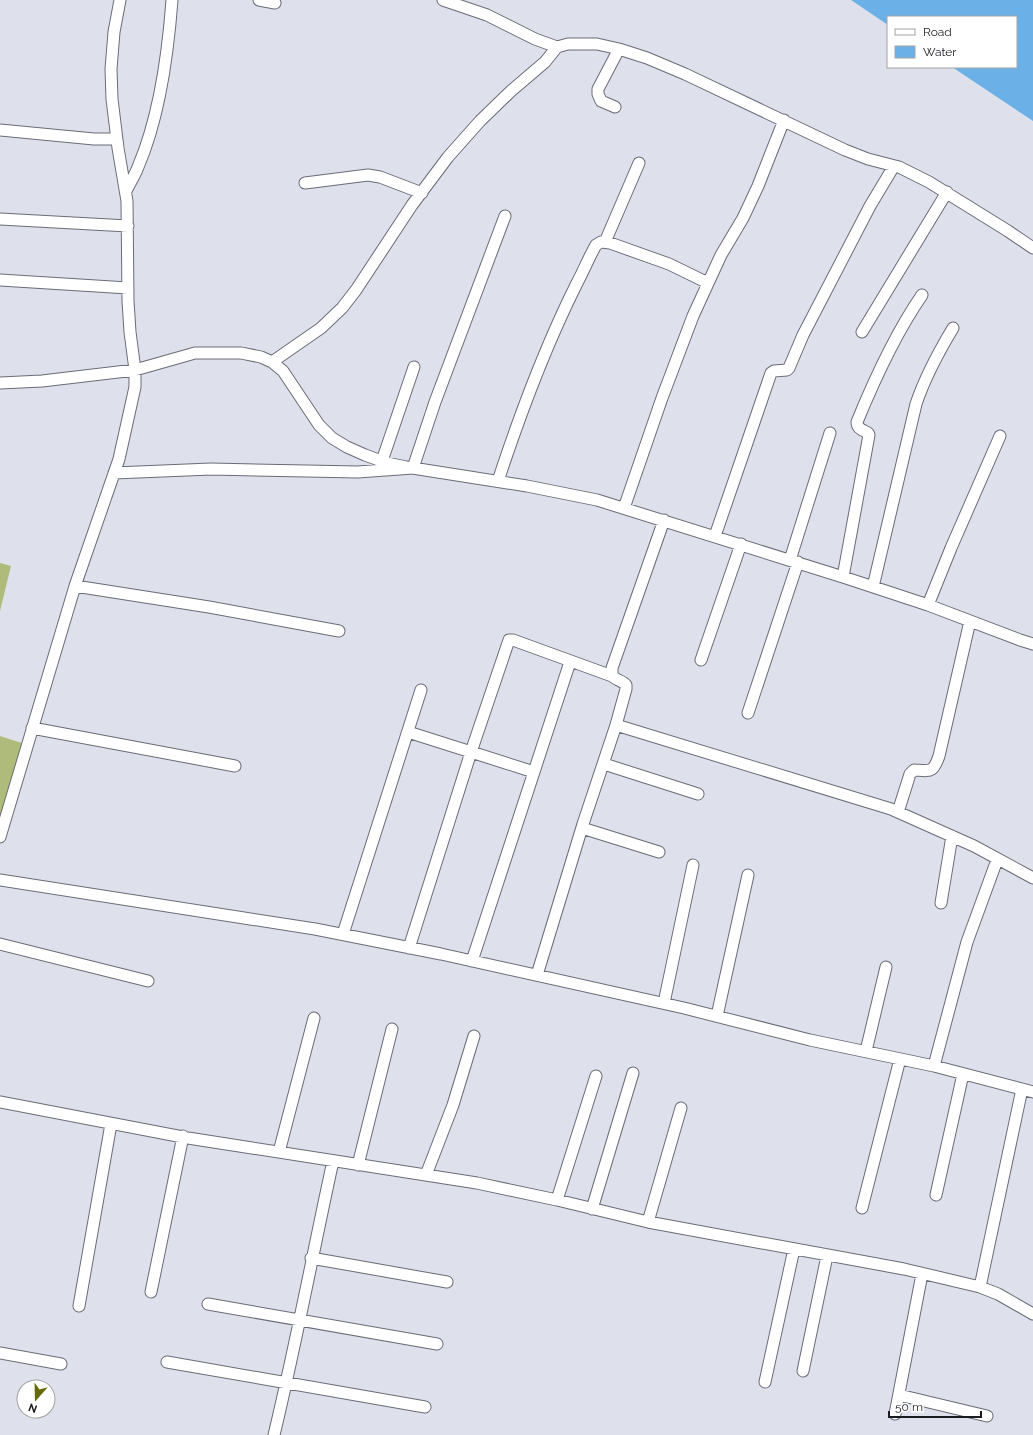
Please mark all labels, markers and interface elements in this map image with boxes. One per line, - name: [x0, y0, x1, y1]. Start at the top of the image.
- legend: [887, 16, 1017, 68]
- text: Road: [923, 25, 952, 39]
- text: Water: [923, 45, 957, 59]
- north arrow: [16, 1379, 56, 1419]
- scale bar: [889, 1393, 981, 1419]
- text: N: [27, 1400, 39, 1415]
- text: 50 m: [895, 1400, 923, 1414]

